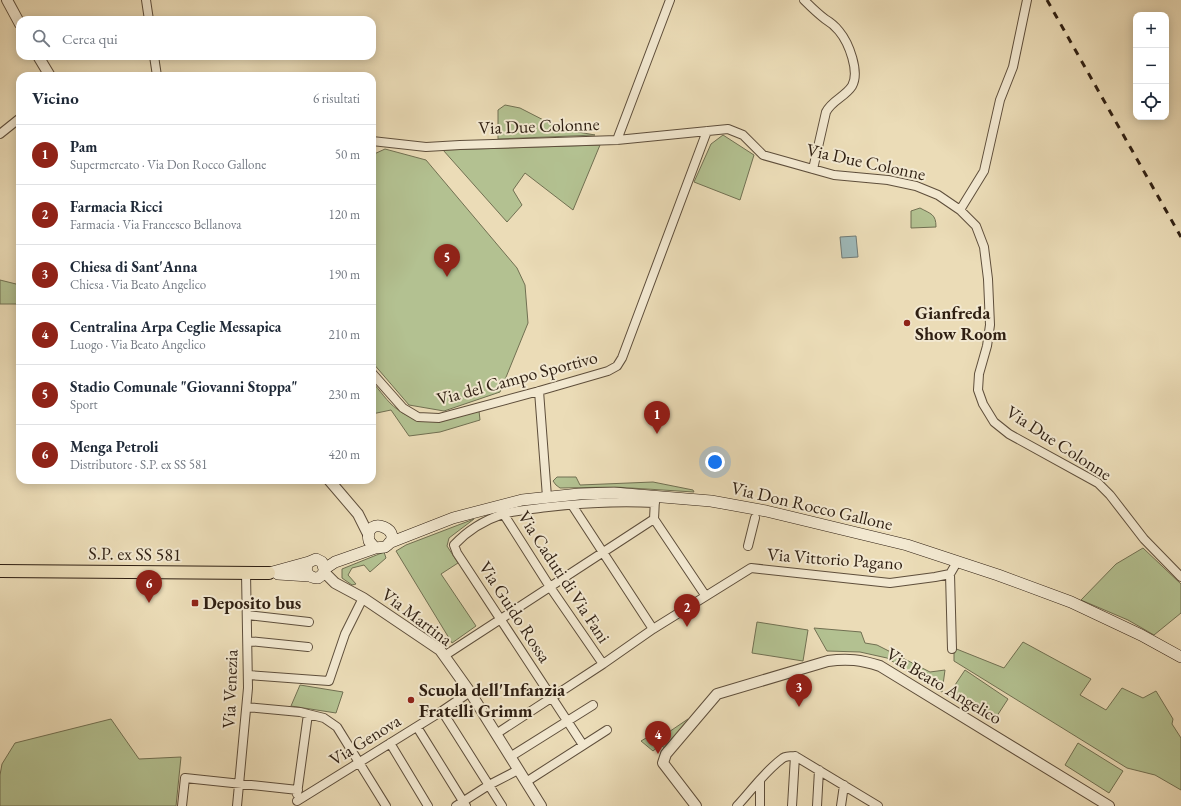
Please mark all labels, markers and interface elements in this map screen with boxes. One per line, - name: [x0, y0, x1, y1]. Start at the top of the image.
- map controls: [1133, 12, 1169, 120]
- button: +: [1133, 12, 1169, 48]
- search box: [16, 16, 376, 60]
- icon: search: [30, 27, 52, 49]
- text: Cerca qui: [62, 29, 118, 48]
- button: −: [1133, 48, 1169, 84]
- button: locate: [1133, 84, 1169, 120]
- text: Vicino: [32, 87, 79, 109]
- text: 6 risultati: [313, 90, 360, 107]
- street label: Via Due Colonne: [478, 112, 600, 139]
- text: Pam: [70, 137, 97, 156]
- street label: Via Due Colonne: [804, 138, 928, 185]
- text: 1: [42, 146, 48, 163]
- text: 50 m: [335, 146, 360, 163]
- text: Supermercato · Via Don Rocco Gallone: [70, 156, 266, 173]
- text: Farmacia Ricci: [70, 197, 163, 216]
- text: 2: [42, 206, 48, 223]
- text: 120 m: [329, 206, 360, 223]
- text: Farmacia · Via Francesco Bellanova: [70, 216, 241, 233]
- pin: 5: [434, 244, 460, 277]
- text: Chiesa di Sant'Anna: [70, 257, 197, 276]
- text: 3: [42, 266, 48, 283]
- text: 190 m: [329, 266, 360, 283]
- text: Chiesa · Via Beato Angelico: [70, 276, 206, 293]
- place label: Gianfreda Show Room: [915, 301, 1007, 345]
- text: Centralina Arpa Ceglie Messapica: [70, 317, 281, 336]
- marker: Gianfreda Show Room: [902, 318, 912, 328]
- text: 4: [42, 326, 48, 343]
- text: 210 m: [329, 326, 360, 343]
- text: Luogo · Via Beato Angelico: [70, 336, 206, 353]
- street label: Via del Campo Sportivo: [434, 345, 600, 410]
- text: Stadio Comunale "Giovanni Stoppa": [70, 377, 297, 396]
- text: 5: [42, 386, 48, 403]
- text: 230 m: [329, 386, 360, 403]
- text: Sport: [70, 396, 98, 413]
- street label: Via Due Colonne: [1002, 400, 1116, 485]
- pin: 1: [644, 401, 670, 434]
- text: Menga Petroli: [70, 437, 158, 456]
- text: 6: [42, 446, 48, 463]
- text: 420 m: [329, 446, 360, 463]
- your location: [705, 452, 725, 472]
- text: Distributore · S.P. ex SS 581: [70, 456, 207, 473]
- street label: Via Don Rocco Gallone: [729, 476, 895, 535]
- street label: Via Caduti di Via Fani: [513, 506, 616, 648]
- street label: S.P. ex SS 581: [88, 541, 182, 566]
- street label: Via Vittorio Pagano: [766, 542, 904, 575]
- street label: Via Guido Rossa: [474, 557, 557, 667]
- pin: 6: [136, 570, 162, 603]
- street label: Via Martina: [377, 583, 458, 651]
- place label: Deposito bus: [203, 591, 301, 614]
- pin: 2: [674, 594, 700, 627]
- marker: Deposito bus: [190, 598, 200, 608]
- street label: Via Beato Angelico: [882, 642, 1007, 729]
- street label: Via Venezia: [217, 648, 242, 729]
- pin: 3: [786, 674, 812, 707]
- place label: Scuola dell'Infanzia Fratelli Grimm: [419, 678, 565, 722]
- marker: Scuola dell'Infanzia Fratelli Grimm: [406, 695, 416, 705]
- street label: Via Genova: [325, 708, 405, 771]
- pin: 4: [645, 721, 671, 754]

